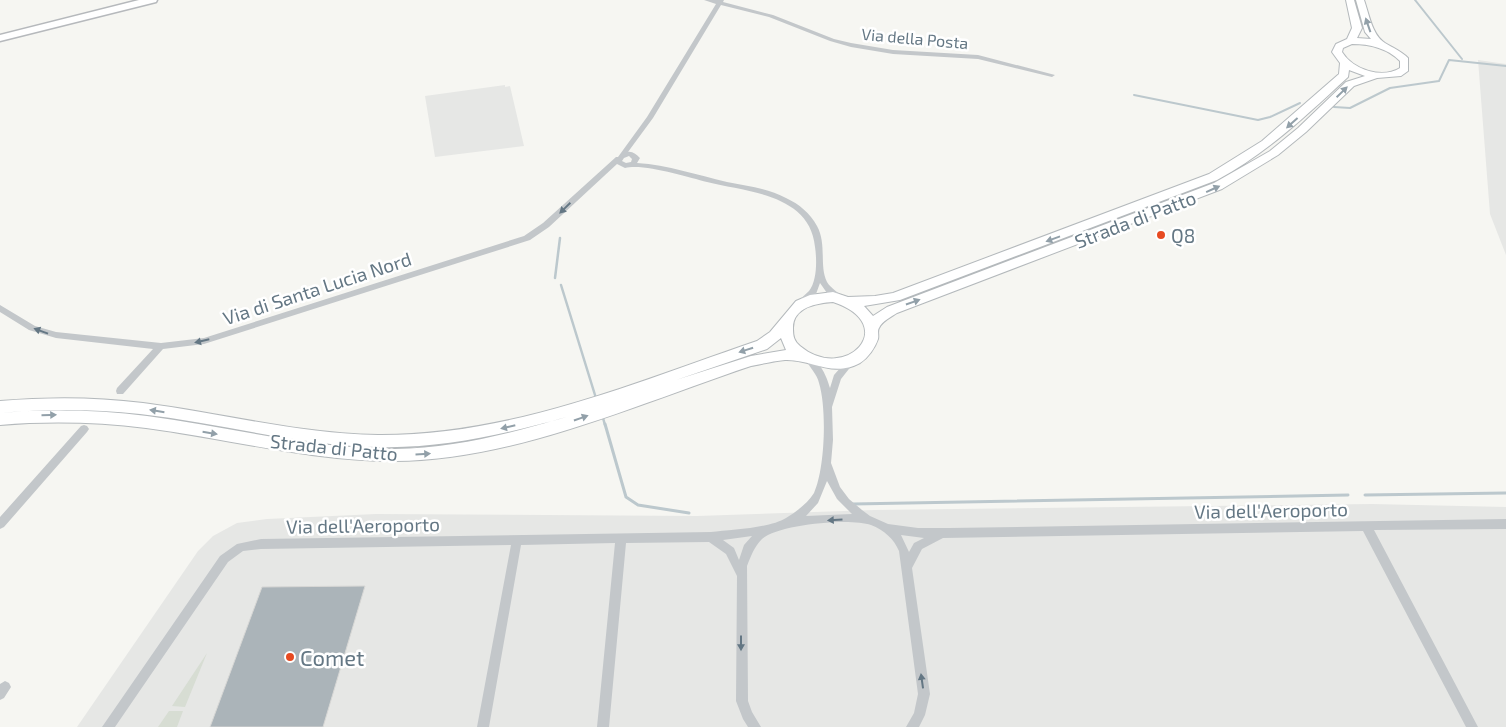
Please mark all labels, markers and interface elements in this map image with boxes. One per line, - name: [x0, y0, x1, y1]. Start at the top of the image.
- one-way arrow: [1363, 17, 1371, 32]
- street label: Via della Posta: [861, 24, 969, 52]
- one-way arrow: [1335, 86, 1347, 98]
- one-way arrow: [1286, 117, 1298, 129]
- one-way arrow: [1206, 184, 1220, 192]
- street label: Strada di Patto: [1071, 185, 1199, 253]
- one-way arrow: [559, 201, 571, 213]
- place label: Q8: [1171, 224, 1195, 247]
- marker: Q8: [1155, 229, 1167, 241]
- one-way arrow: [1046, 236, 1061, 243]
- street label: Via di Santa Lucia Nord: [220, 247, 414, 329]
- one-way arrow: [906, 298, 921, 305]
- one-way arrow: [33, 327, 48, 335]
- one-way arrow: [194, 337, 209, 345]
- one-way arrow: [739, 347, 754, 355]
- one-way arrow: [148, 406, 164, 414]
- one-way arrow: [41, 410, 57, 418]
- one-way arrow: [574, 414, 589, 421]
- one-way arrow: [501, 423, 516, 431]
- one-way arrow: [202, 429, 218, 437]
- street label: Strada di Patto: [269, 429, 399, 465]
- one-way arrow: [416, 449, 432, 457]
- street label: Via dell'Aeroporto: [1194, 497, 1348, 523]
- street label: Via dell'Aeroporto: [286, 512, 440, 538]
- one-way arrow: [826, 516, 842, 524]
- one-way arrow: [738, 635, 746, 651]
- place label: Comet: [300, 644, 365, 670]
- marker: Comet: [284, 651, 296, 663]
- one-way arrow: [918, 673, 926, 689]

